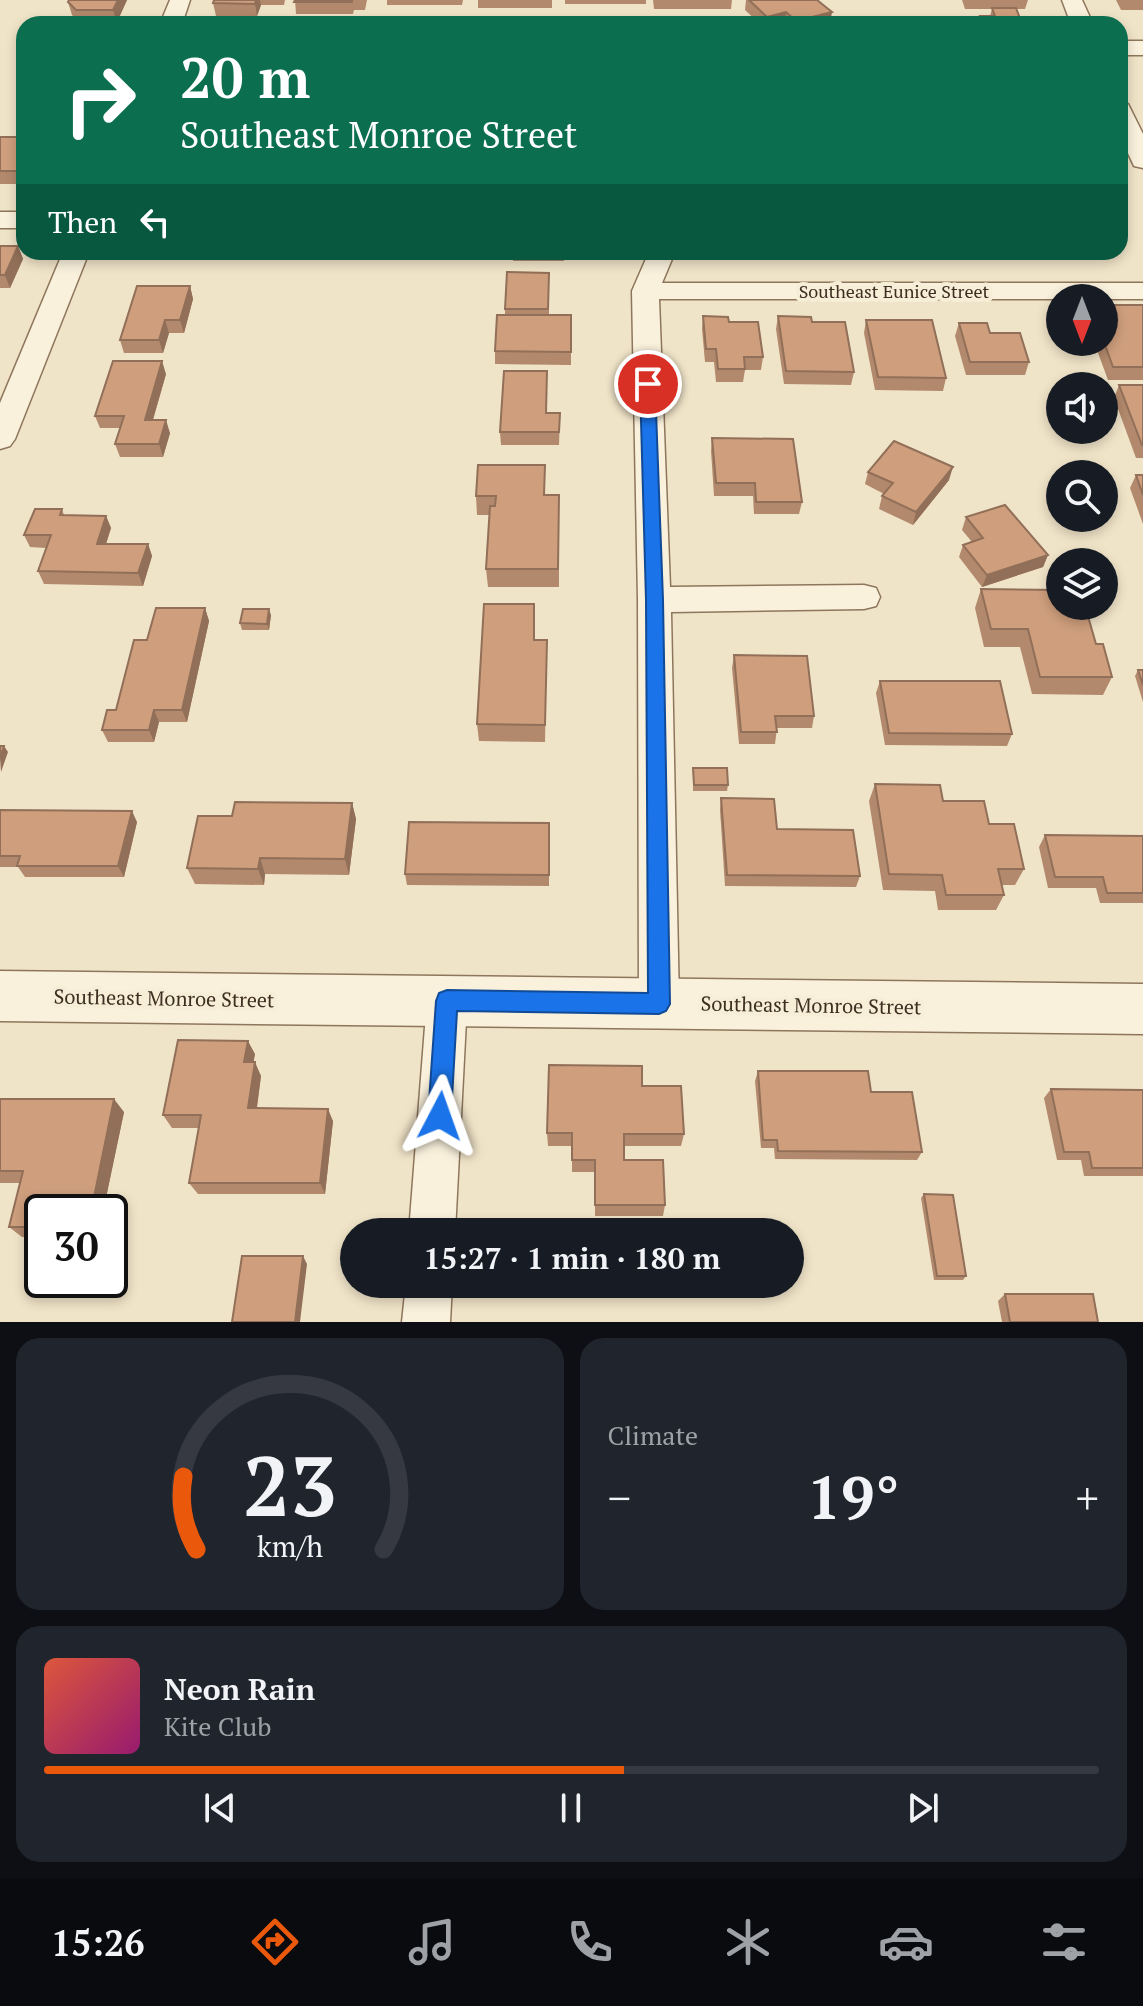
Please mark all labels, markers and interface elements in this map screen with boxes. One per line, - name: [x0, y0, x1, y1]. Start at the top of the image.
- text: 20 m: [180, 40, 310, 114]
- icon: right: [48, 48, 152, 152]
- text: Southeast Monroe Street: [180, 111, 577, 158]
- icon: left: [133, 200, 177, 244]
- text: Then: [48, 202, 117, 242]
- street label: Southeast Eunice Street: [799, 279, 990, 303]
- north arrow: [1046, 284, 1118, 356]
- map controls: [1046, 284, 1118, 620]
- pin: [614, 350, 682, 418]
- icon: arrive: [626, 362, 670, 406]
- button: sound: [1046, 372, 1118, 444]
- button: search: [1046, 460, 1118, 532]
- button: layers: [1046, 548, 1118, 620]
- street label: Southeast Monroe Street: [53, 983, 275, 1013]
- street label: Southeast Monroe Street: [700, 990, 922, 1020]
- position arrow: [398, 1074, 482, 1158]
- speed limit sign: 30: [24, 1194, 128, 1298]
- text: 15:27 · 1 min · 180 m: [424, 1238, 720, 1278]
- text: Climate: [608, 1418, 698, 1452]
- text: 23: [243, 1430, 337, 1540]
- text: 19°: [807, 1457, 900, 1536]
- text: −: [608, 1468, 631, 1527]
- text: +: [1076, 1468, 1099, 1527]
- text: km/h: [257, 1527, 323, 1565]
- text: Neon Rain: [164, 1669, 315, 1709]
- text: Kite Club: [164, 1709, 271, 1743]
- icon: previous: [198, 1786, 242, 1830]
- icon: pause: [549, 1786, 593, 1830]
- icon: next: [901, 1786, 945, 1830]
- icon: directions: [247, 1914, 303, 1970]
- icon: music: [404, 1914, 460, 1970]
- icon: phone: [562, 1914, 618, 1970]
- icon: climate: [720, 1914, 776, 1970]
- icon: car: [878, 1914, 934, 1970]
- icon: filters: [1036, 1914, 1092, 1970]
- text: 15:26: [51, 1919, 145, 1966]

